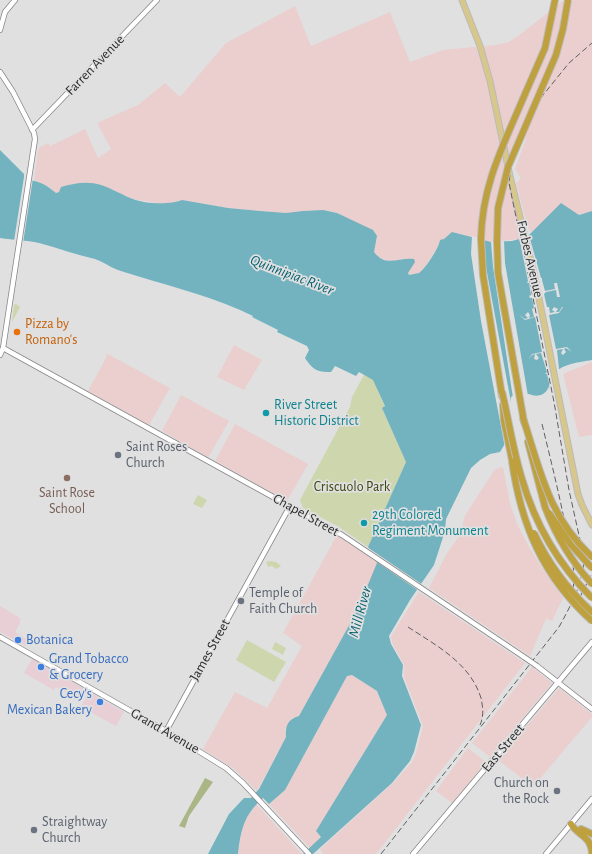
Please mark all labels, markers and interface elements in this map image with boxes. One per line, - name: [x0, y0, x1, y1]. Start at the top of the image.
- street label: Farren Avenue: [62, 31, 128, 99]
- street label: Forbes Avenue: [513, 219, 547, 299]
- water label: Quinnipiac River: [248, 251, 336, 299]
- place label: Pizza by Romano's: [25, 316, 77, 348]
- marker: Pizza by Romano's: [12, 327, 22, 337]
- place label: River Street Historic District: [274, 397, 359, 430]
- marker: River Street Historic District: [261, 408, 271, 418]
- place label: Saint Roses Church: [126, 439, 187, 472]
- marker: Saint Roses Church: [113, 450, 123, 460]
- marker: Saint Rose School: [62, 473, 72, 483]
- park label: Criscuolo Park: [314, 479, 390, 495]
- place label: Saint Rose School: [39, 485, 95, 518]
- street label: Chapel Street: [270, 490, 342, 540]
- place label: 29th Colored Regiment Monument: [372, 507, 489, 540]
- marker: 29th Colored Regiment Monument: [359, 518, 369, 528]
- place label: Temple of Faith Church: [249, 585, 317, 618]
- water label: Mill River: [345, 585, 375, 639]
- marker: Temple of Faith Church: [236, 596, 246, 606]
- street label: James Street: [186, 616, 234, 684]
- place label: Botanica: [26, 632, 73, 648]
- marker: Botanica: [13, 635, 23, 645]
- place label: Grand Tobacco & Grocery: [49, 651, 129, 684]
- marker: Grand Tobacco & Grocery: [36, 662, 46, 672]
- place label: Cecy's Mexican Bakery: [7, 686, 92, 718]
- marker: Cecy's Mexican Bakery: [95, 697, 105, 707]
- street label: Grand Avenue: [128, 705, 202, 757]
- street label: East Street: [478, 720, 528, 776]
- place label: Church on the Rock: [494, 775, 549, 808]
- marker: Church on the Rock: [552, 786, 562, 796]
- place label: Straightway Church: [42, 814, 107, 846]
- marker: Straightway Church: [29, 825, 39, 835]

